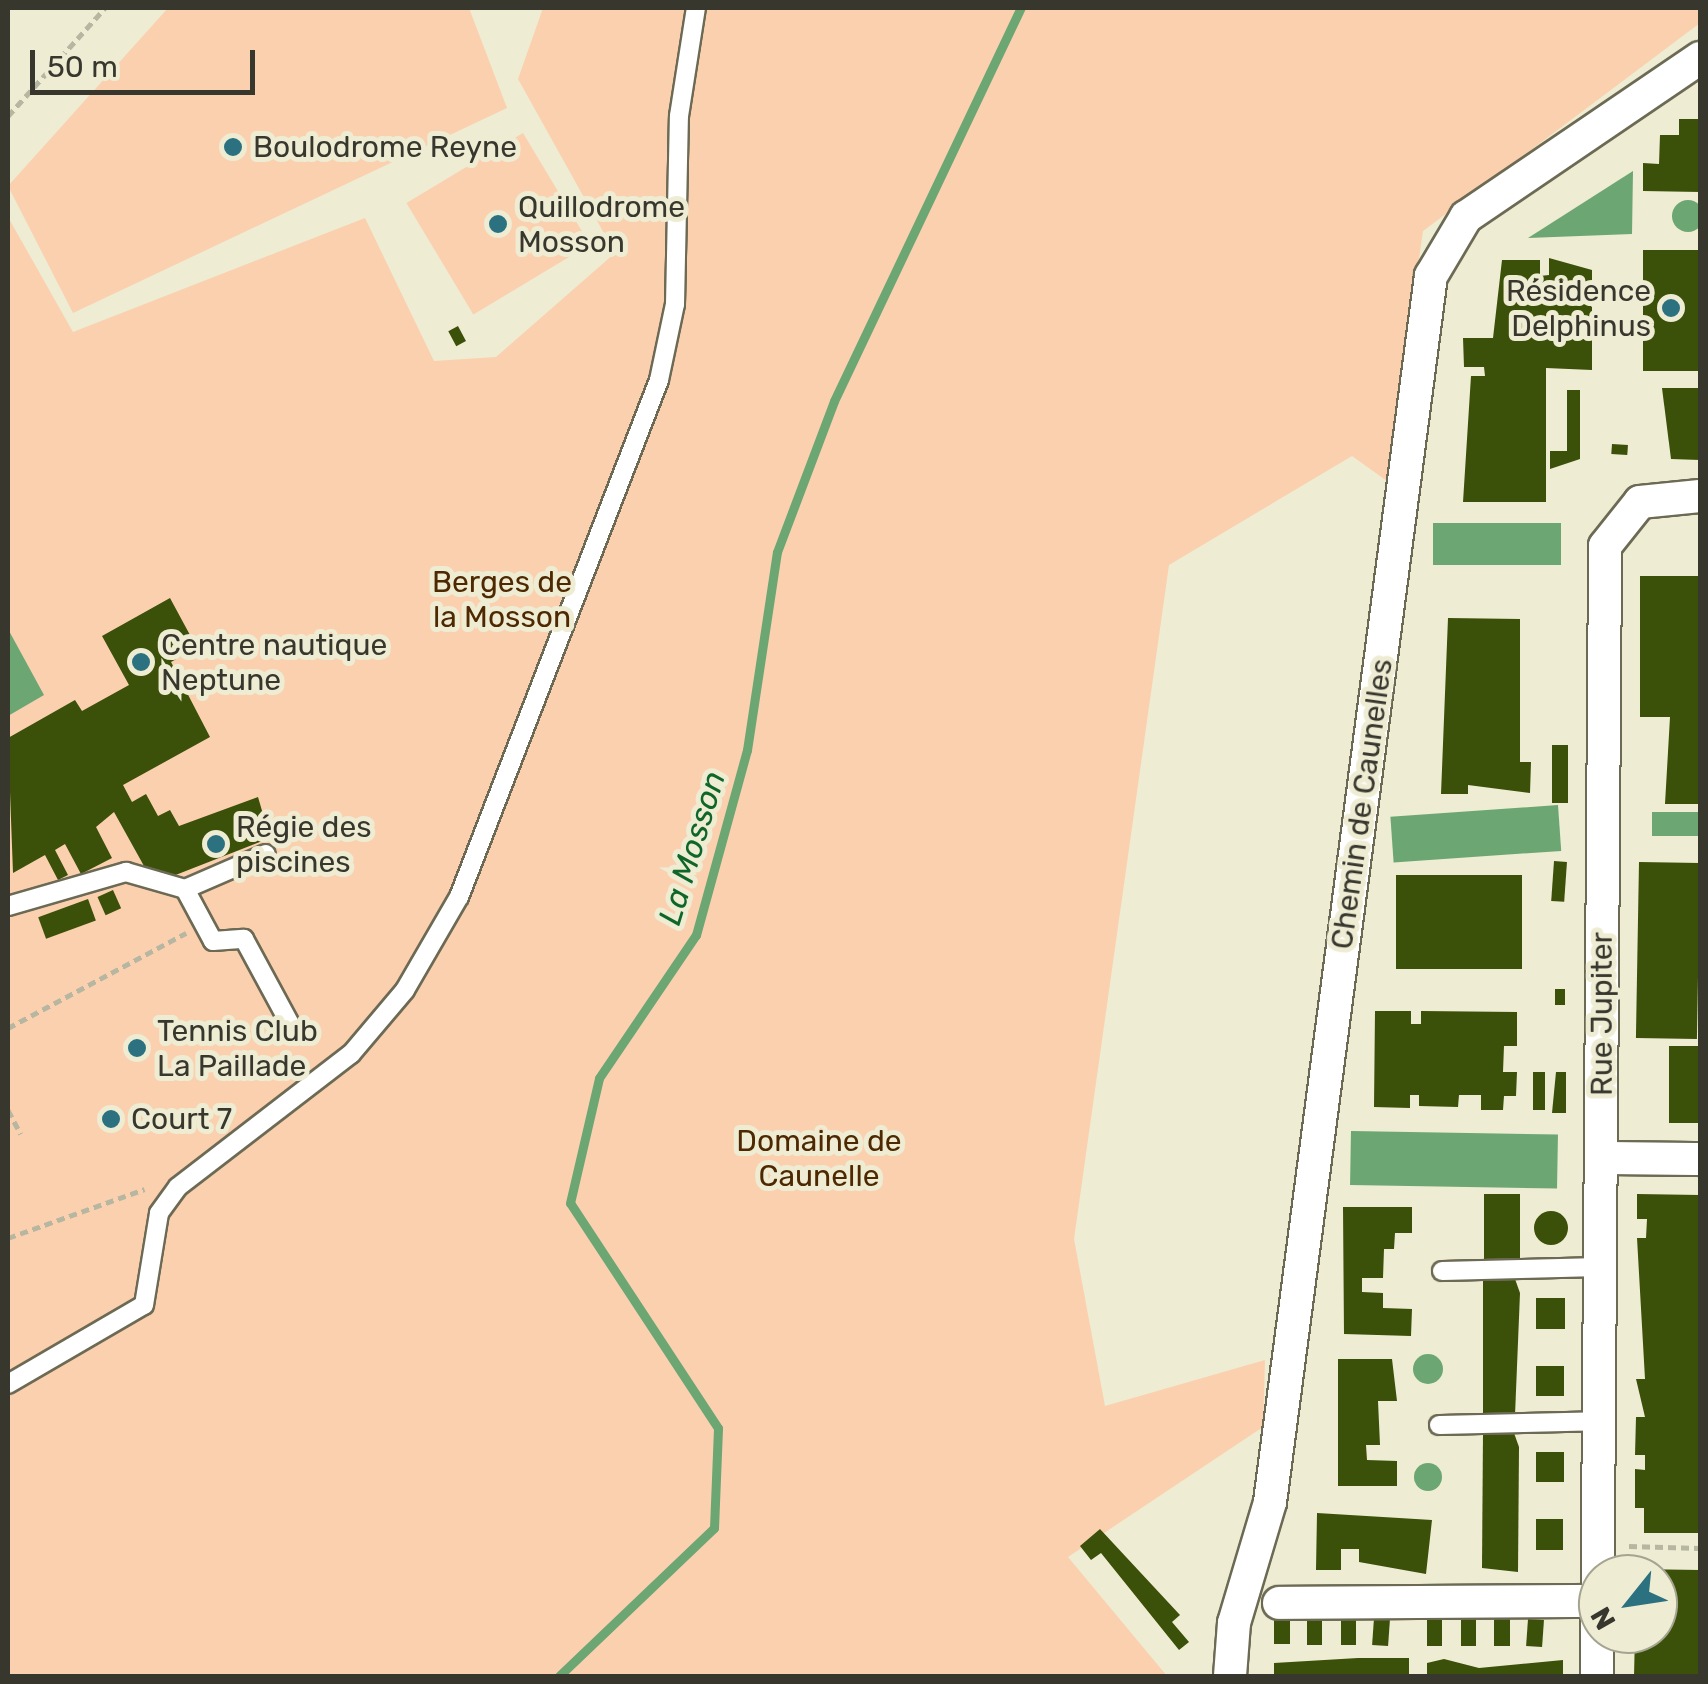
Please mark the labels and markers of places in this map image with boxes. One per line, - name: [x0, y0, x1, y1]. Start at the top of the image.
- place label: Boulodrome Reyne: [253, 129, 517, 165]
- marker: Boulodrome Reyne: [222, 136, 244, 158]
- place label: Quillodrome Mosson: [518, 189, 685, 260]
- marker: Quillodrome Mosson: [487, 213, 509, 235]
- place label: Résidence Delphinus: [1506, 273, 1651, 344]
- marker: Résidence Delphinus: [1660, 297, 1682, 319]
- place label: Centre nautique Neptune: [161, 627, 387, 698]
- marker: Centre nautique Neptune: [130, 651, 152, 673]
- place label: Régie des piscines: [236, 809, 372, 880]
- marker: Régie des piscines: [205, 833, 227, 855]
- place label: Tennis Club La Paillade: [157, 1013, 318, 1084]
- marker: Tennis Club La Paillade: [126, 1037, 148, 1059]
- place label: Court 7: [131, 1101, 232, 1137]
- marker: Court 7: [100, 1108, 122, 1130]

